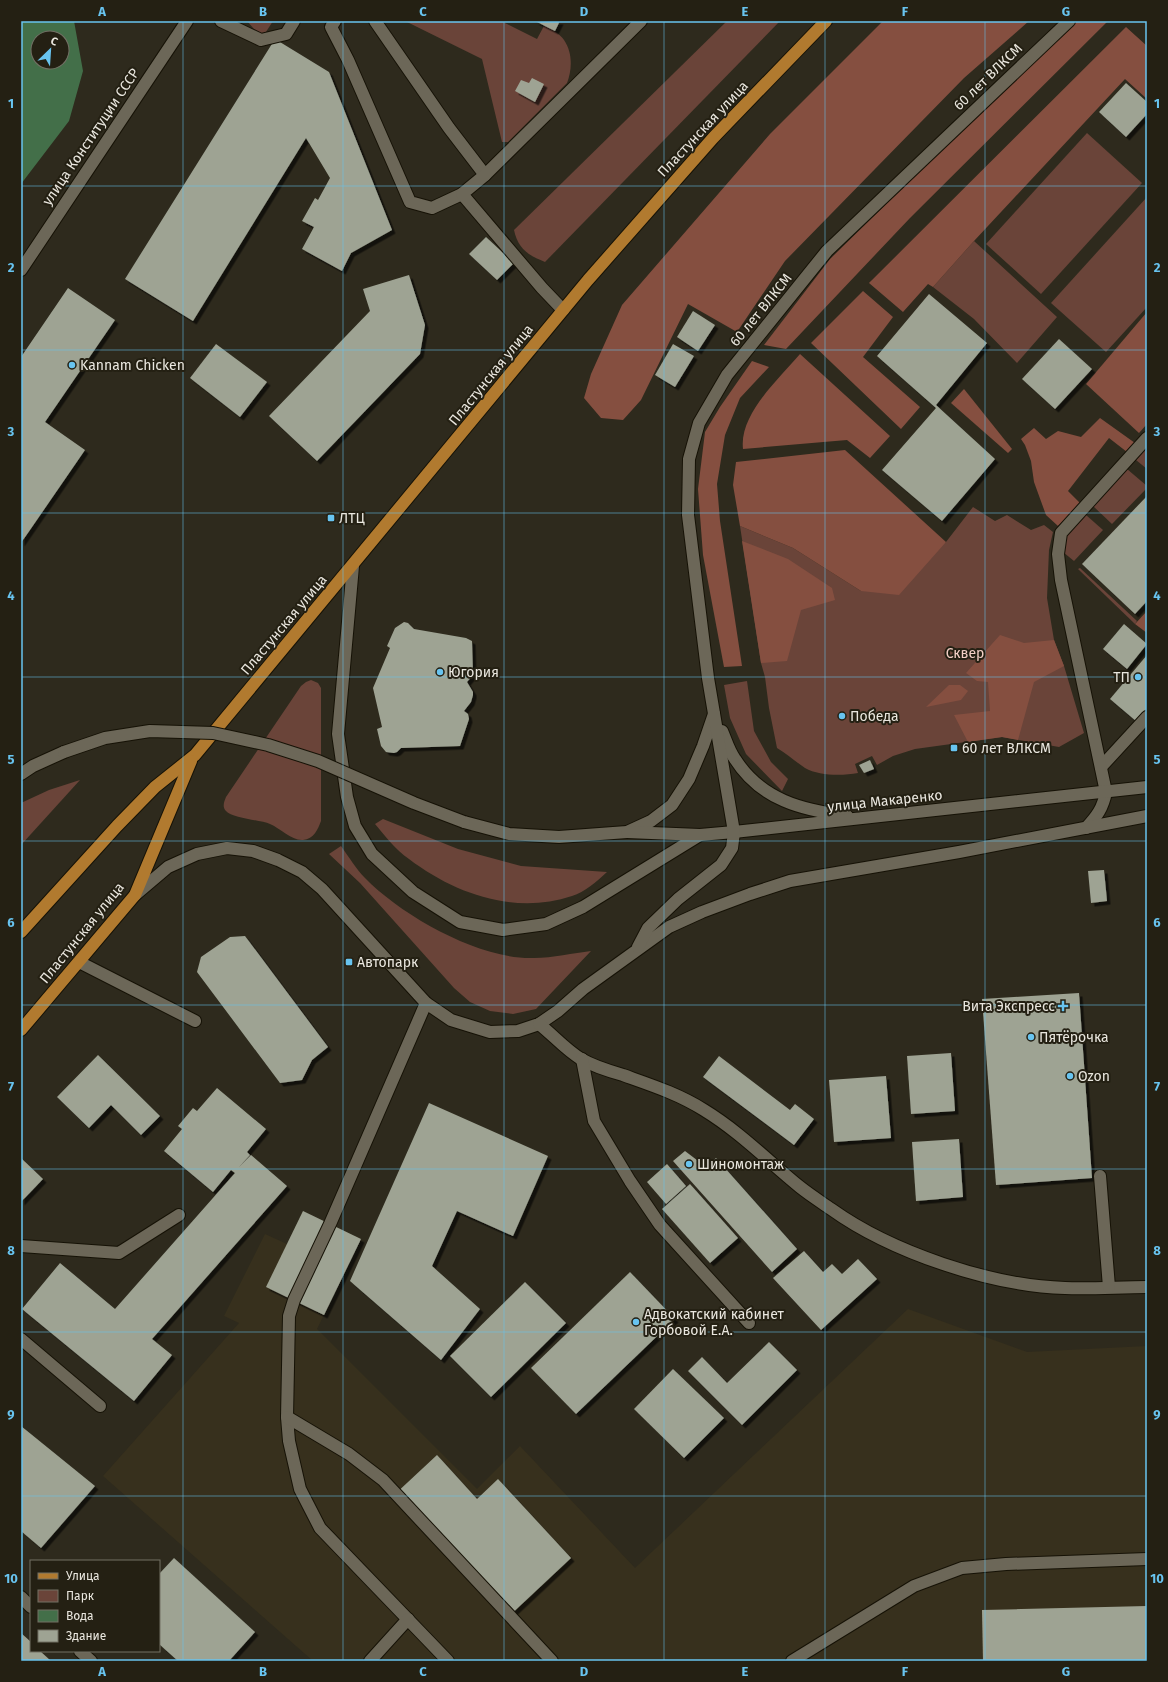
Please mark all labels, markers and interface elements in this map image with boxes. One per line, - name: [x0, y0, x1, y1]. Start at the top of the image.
- text: A: [97, 4, 106, 19]
- text: B: [259, 4, 267, 19]
- text: C: [419, 4, 427, 19]
- text: D: [580, 4, 589, 19]
- text: E: [742, 4, 749, 19]
- text: F: [902, 4, 909, 19]
- text: G: [1062, 4, 1070, 19]
- north arrow: [30, 30, 70, 70]
- text: С: [48, 34, 60, 49]
- street label: 60 лет ВЛКСМ: [950, 40, 1026, 114]
- street label: улица Конституции СССР: [39, 65, 143, 209]
- street label: Пластунская улица: [654, 77, 752, 181]
- text: 1: [8, 96, 14, 111]
- text: 1: [1154, 96, 1160, 111]
- text: 2: [8, 260, 15, 275]
- text: 2: [1154, 260, 1161, 275]
- street label: 60 лет ВЛКСМ: [726, 270, 796, 350]
- street label: Пластунская улица: [445, 321, 537, 429]
- place label: Kannam Chicken: [80, 357, 185, 374]
- marker: Kannam Chicken: [67, 360, 77, 370]
- text: 3: [7, 424, 15, 439]
- text: 3: [1153, 424, 1161, 439]
- place label: ЛТЦ: [339, 510, 365, 527]
- marker: ЛТЦ: [326, 513, 336, 523]
- street label: Пластунская улица: [237, 572, 331, 678]
- text: 4: [7, 588, 15, 603]
- text: 4: [1153, 588, 1161, 603]
- park label: Сквер: [946, 645, 984, 662]
- place label: Югория: [448, 664, 499, 681]
- marker: Югория: [435, 667, 445, 677]
- place label: ТП: [1113, 669, 1130, 686]
- marker: ТП: [1133, 672, 1143, 682]
- place label: Победа: [850, 708, 899, 725]
- marker: Победа: [837, 711, 847, 721]
- place label: 60 лет ВЛКСМ: [962, 740, 1051, 757]
- marker: 60 лет ВЛКСМ: [949, 743, 959, 753]
- text: 5: [8, 752, 15, 767]
- text: 5: [1154, 752, 1161, 767]
- street label: улица Макаренко: [827, 787, 943, 815]
- street label: Пластунская улица: [36, 879, 128, 987]
- text: 6: [7, 915, 15, 930]
- text: 6: [1153, 915, 1161, 930]
- place label: Автопарк: [357, 954, 419, 971]
- marker: Автопарк: [344, 957, 354, 967]
- place label: Вита Экспресс: [962, 998, 1055, 1015]
- marker: Вита Экспресс: [1058, 1001, 1068, 1011]
- place label: Пятёрочка: [1039, 1029, 1109, 1046]
- marker: Пятёрочка: [1026, 1032, 1036, 1042]
- place label: Ozon: [1078, 1068, 1110, 1085]
- marker: Ozon: [1065, 1071, 1075, 1081]
- text: 7: [8, 1079, 14, 1094]
- text: 7: [1154, 1079, 1160, 1094]
- place label: Шиномонтаж: [697, 1156, 784, 1173]
- marker: Шиномонтаж: [684, 1159, 694, 1169]
- text: 8: [7, 1243, 15, 1258]
- text: 8: [1153, 1243, 1161, 1258]
- place label: Адвокатский кабинет Горбовой Е.А.: [644, 1306, 784, 1339]
- marker: Адвокатский кабинет Горбовой Е.А.: [631, 1317, 641, 1327]
- text: 9: [7, 1407, 15, 1422]
- text: 9: [1153, 1407, 1161, 1422]
- legend: [30, 1560, 160, 1652]
- text: Улица: [66, 1569, 100, 1583]
- text: 10: [4, 1571, 18, 1586]
- text: 10: [1150, 1571, 1164, 1586]
- text: Парк: [66, 1589, 95, 1603]
- text: Вода: [66, 1609, 93, 1623]
- text: Здание: [66, 1629, 106, 1643]
- text: A: [97, 1664, 106, 1679]
- text: B: [259, 1664, 267, 1679]
- text: C: [419, 1664, 427, 1679]
- text: D: [580, 1664, 589, 1679]
- text: E: [742, 1664, 749, 1679]
- text: F: [902, 1664, 909, 1679]
- text: G: [1062, 1664, 1070, 1679]

